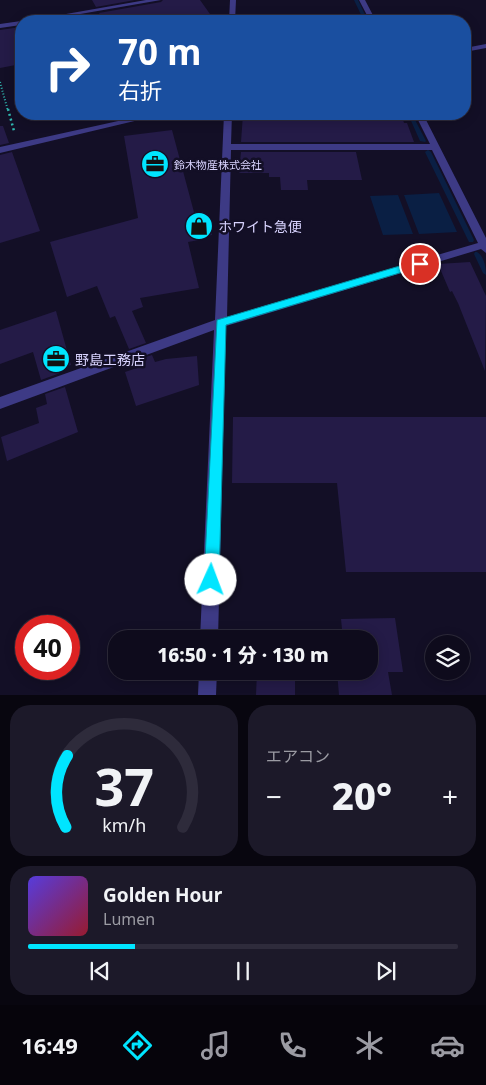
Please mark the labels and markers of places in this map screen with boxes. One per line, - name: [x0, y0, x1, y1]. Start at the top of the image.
- office icon: 鈴木物産株式会社: [140, 149, 170, 179]
- place label: 鈴木物産株式会社: [174, 157, 262, 172]
- shop icon: ホワイト急便: [184, 211, 214, 241]
- place label: ホワイト急便: [218, 217, 302, 236]
- pin: [399, 243, 441, 285]
- office icon: 野島工務店: [41, 344, 71, 374]
- place label: 野島工務店: [75, 350, 145, 369]

